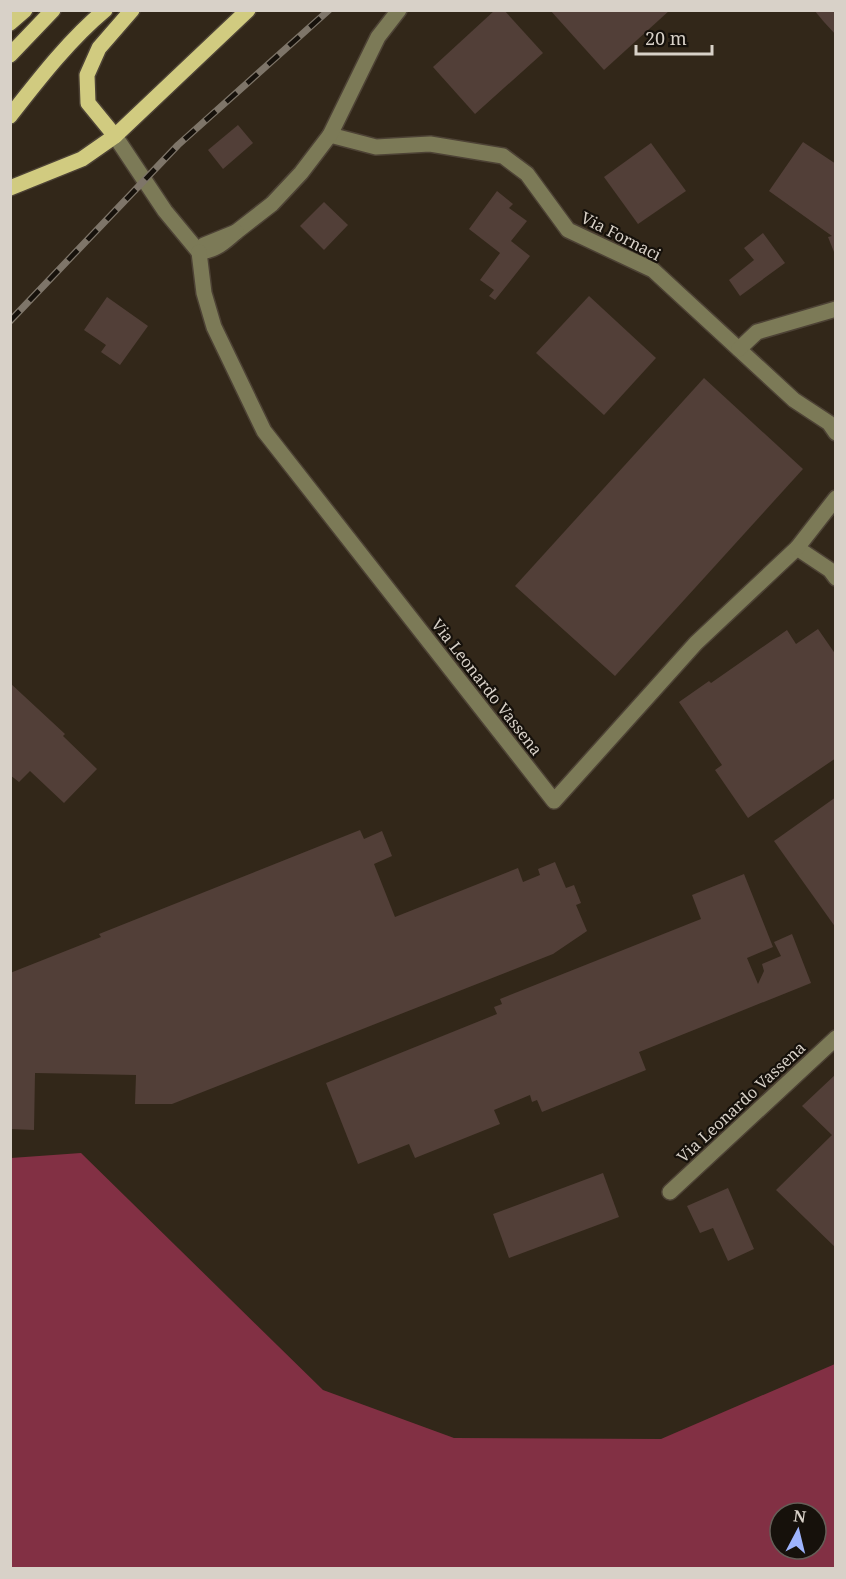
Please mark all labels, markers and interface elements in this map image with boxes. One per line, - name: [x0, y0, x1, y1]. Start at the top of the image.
- scale bar: [636, 18, 712, 56]
- text: 20 m: [645, 26, 687, 50]
- street label: Via Fornaci: [577, 206, 665, 266]
- street label: Via Leonardo Vassena: [427, 614, 547, 760]
- street label: Via Leonardo Vassena: [672, 1037, 810, 1167]
- north arrow: [768, 1501, 828, 1561]
- text: N: [792, 1504, 808, 1528]

